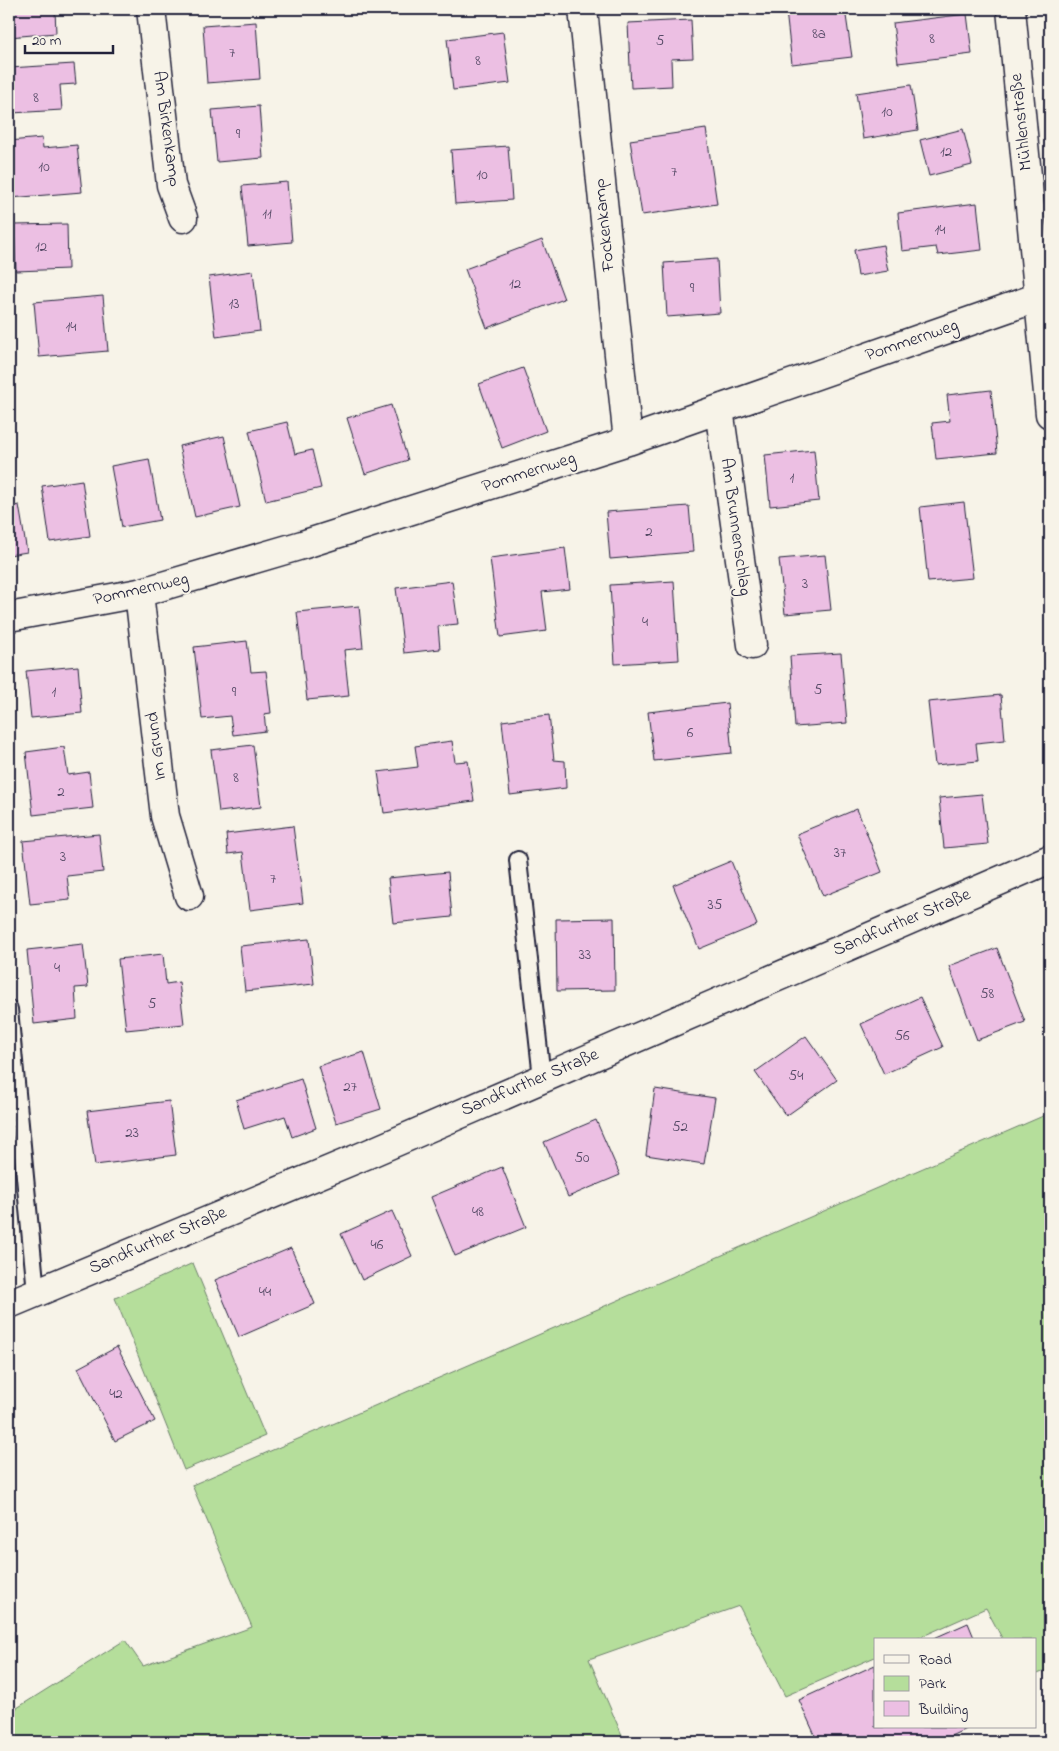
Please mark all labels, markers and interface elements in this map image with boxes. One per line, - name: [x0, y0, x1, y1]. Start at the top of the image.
- scale bar: [25, 22, 112, 54]
- house number: 8a: [812, 23, 826, 45]
- house number: 8: [929, 28, 935, 50]
- text: 20 m: [32, 30, 62, 52]
- house number: 5: [656, 30, 665, 52]
- house number: 7: [229, 42, 235, 64]
- house number: 8: [475, 50, 481, 72]
- street label: Am Birkenkamp: [145, 69, 187, 189]
- street label: Mühlenstraße: [1004, 71, 1040, 172]
- house number: 8: [33, 87, 39, 109]
- house number: 10: [881, 101, 893, 123]
- house number: 9: [236, 123, 241, 145]
- house number: 12: [940, 141, 953, 163]
- house number: 10: [38, 156, 50, 178]
- house number: 7: [671, 161, 677, 183]
- house number: 10: [476, 164, 488, 186]
- street label: Fockenkamp: [587, 177, 623, 274]
- house number: 11: [262, 203, 272, 225]
- house number: 14: [935, 219, 945, 241]
- house number: 12: [35, 236, 48, 258]
- house number: 12: [509, 273, 522, 295]
- house number: 9: [690, 277, 695, 299]
- house number: 13: [229, 293, 239, 315]
- street label: Pommernweg: [862, 313, 962, 370]
- house number: 14: [66, 316, 76, 338]
- street label: Pommernweg: [479, 446, 580, 501]
- street label: Am Brunnenschlag: [711, 456, 758, 598]
- house number: 1: [790, 467, 795, 489]
- house number: 2: [645, 521, 653, 543]
- street label: Pommernweg: [91, 566, 191, 615]
- house number: 3: [802, 573, 808, 595]
- house number: 4: [642, 611, 648, 633]
- house number: 5: [814, 679, 823, 701]
- house number: 1: [52, 681, 57, 703]
- house number: 9: [232, 681, 237, 703]
- street label: Im Grund: [140, 710, 174, 782]
- house number: 6: [687, 722, 694, 744]
- house number: 8: [233, 767, 239, 789]
- house number: 2: [57, 781, 65, 803]
- house number: 37: [834, 842, 846, 864]
- house number: 3: [60, 846, 66, 868]
- house number: 7: [270, 868, 276, 890]
- street label: Sandfurther Straße: [829, 882, 976, 964]
- house number: 35: [708, 894, 723, 916]
- house number: 33: [579, 944, 591, 966]
- house number: 4: [54, 957, 60, 979]
- house number: 58: [980, 983, 994, 1005]
- house number: 5: [148, 993, 157, 1015]
- house number: 56: [894, 1025, 910, 1047]
- street label: Sandfurther Straße: [457, 1042, 604, 1124]
- house number: 54: [789, 1065, 803, 1087]
- house number: 27: [343, 1076, 357, 1098]
- house number: 52: [672, 1116, 689, 1138]
- house number: 23: [125, 1122, 139, 1144]
- house number: 50: [574, 1147, 590, 1169]
- street label: Sandfurther Straße: [85, 1200, 232, 1282]
- house number: 48: [472, 1201, 484, 1223]
- house number: 46: [371, 1234, 384, 1256]
- house number: 44: [259, 1281, 271, 1303]
- house number: 42: [109, 1383, 123, 1405]
- legend: [874, 1638, 1036, 1728]
- text: Road: [919, 1649, 952, 1671]
- text: Park: [919, 1673, 947, 1695]
- text: Building: [918, 1699, 968, 1722]

